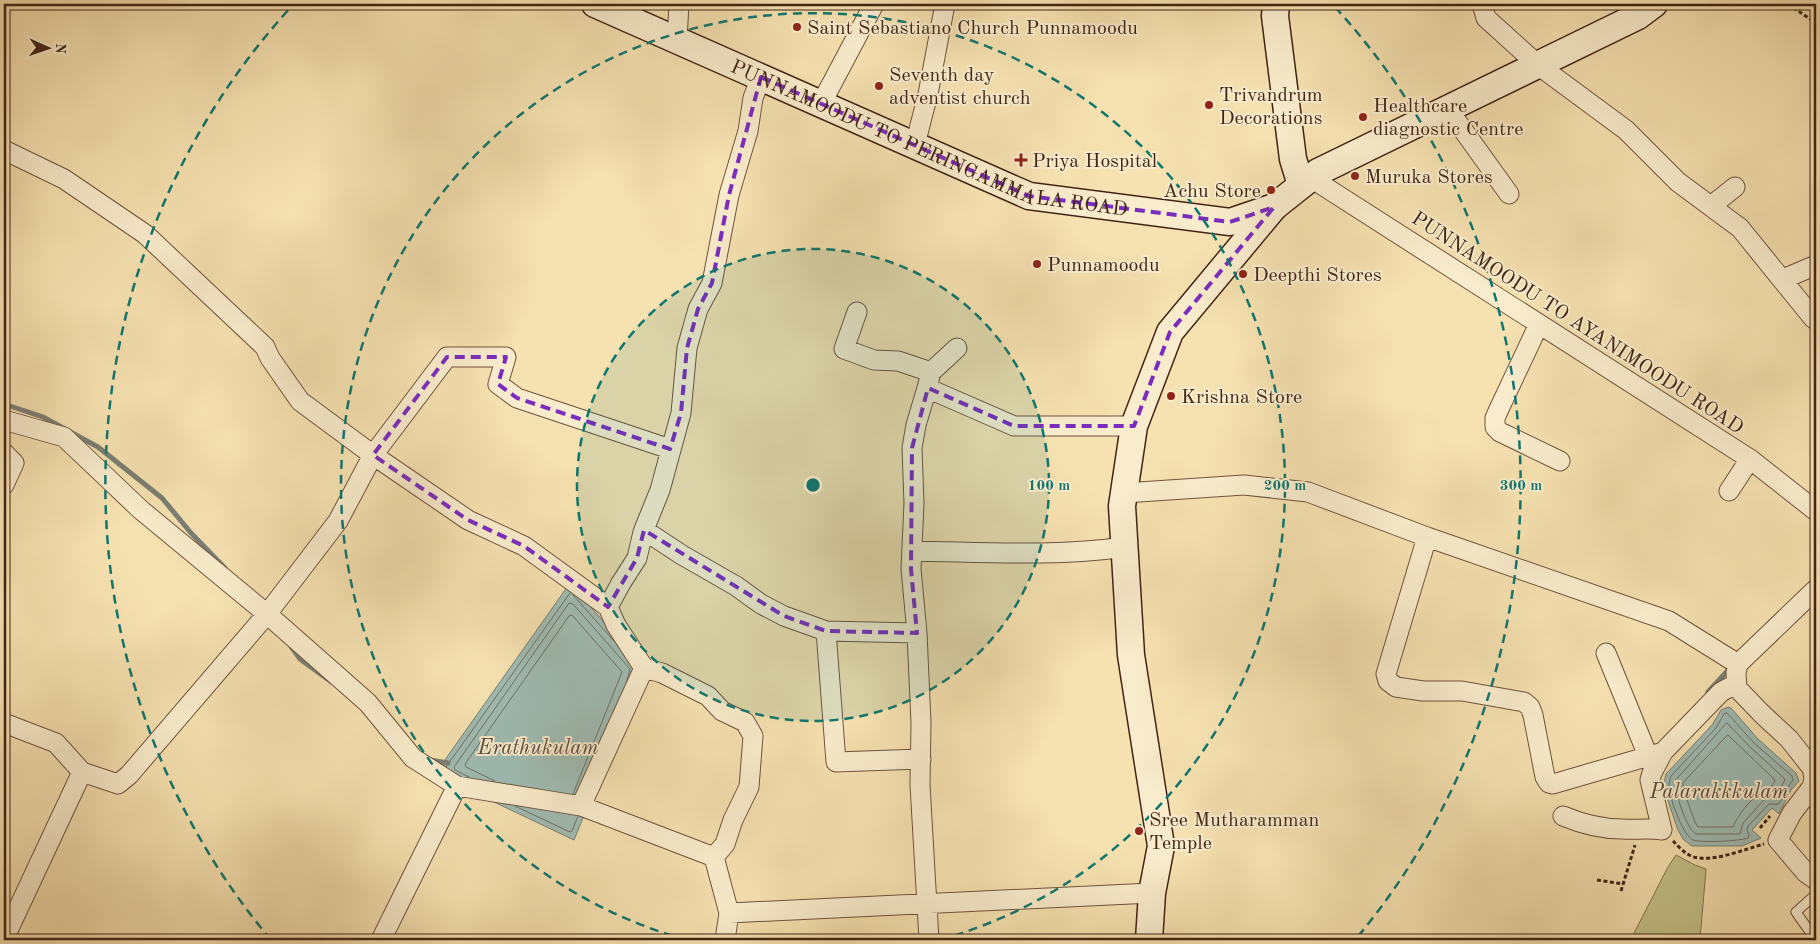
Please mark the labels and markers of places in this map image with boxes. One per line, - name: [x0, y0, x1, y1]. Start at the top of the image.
- place label: Saint Sebastiano Church Punnamoodu: [807, 19, 1138, 39]
- marker: Saint Sebastiano Church Punnamoodu: [791, 21, 803, 33]
- place label: Seventh day adventist church: [889, 66, 1031, 109]
- marker: Seventh day adventist church: [873, 80, 885, 92]
- place label: Trivandrum Decorations: [1219, 86, 1323, 129]
- place label: Healthcare diagnostic Centre: [1373, 97, 1523, 140]
- marker: Trivandrum Decorations: [1203, 99, 1215, 111]
- marker: Healthcare diagnostic Centre: [1357, 111, 1369, 123]
- place label: Priya Hospital: [1032, 152, 1157, 172]
- marker: Priya Hospital: [1014, 153, 1028, 167]
- place label: Muruka Stores: [1365, 168, 1493, 188]
- marker: Muruka Stores: [1349, 170, 1361, 182]
- place label: Achu Store: [1163, 182, 1261, 202]
- marker: Achu Store: [1265, 184, 1277, 196]
- place label: Punnamoodu: [1047, 256, 1160, 276]
- marker: Punnamoodu: [1031, 258, 1043, 270]
- place label: Deepthi Stores: [1253, 266, 1382, 286]
- marker: Deepthi Stores: [1237, 268, 1249, 280]
- place label: Krishna Store: [1181, 388, 1302, 408]
- marker: Krishna Store: [1165, 390, 1177, 402]
- centre of rings: [804, 476, 822, 494]
- place label: Sree Mutharamman Temple: [1149, 811, 1320, 854]
- marker: Sree Mutharamman Temple: [1133, 825, 1145, 837]

